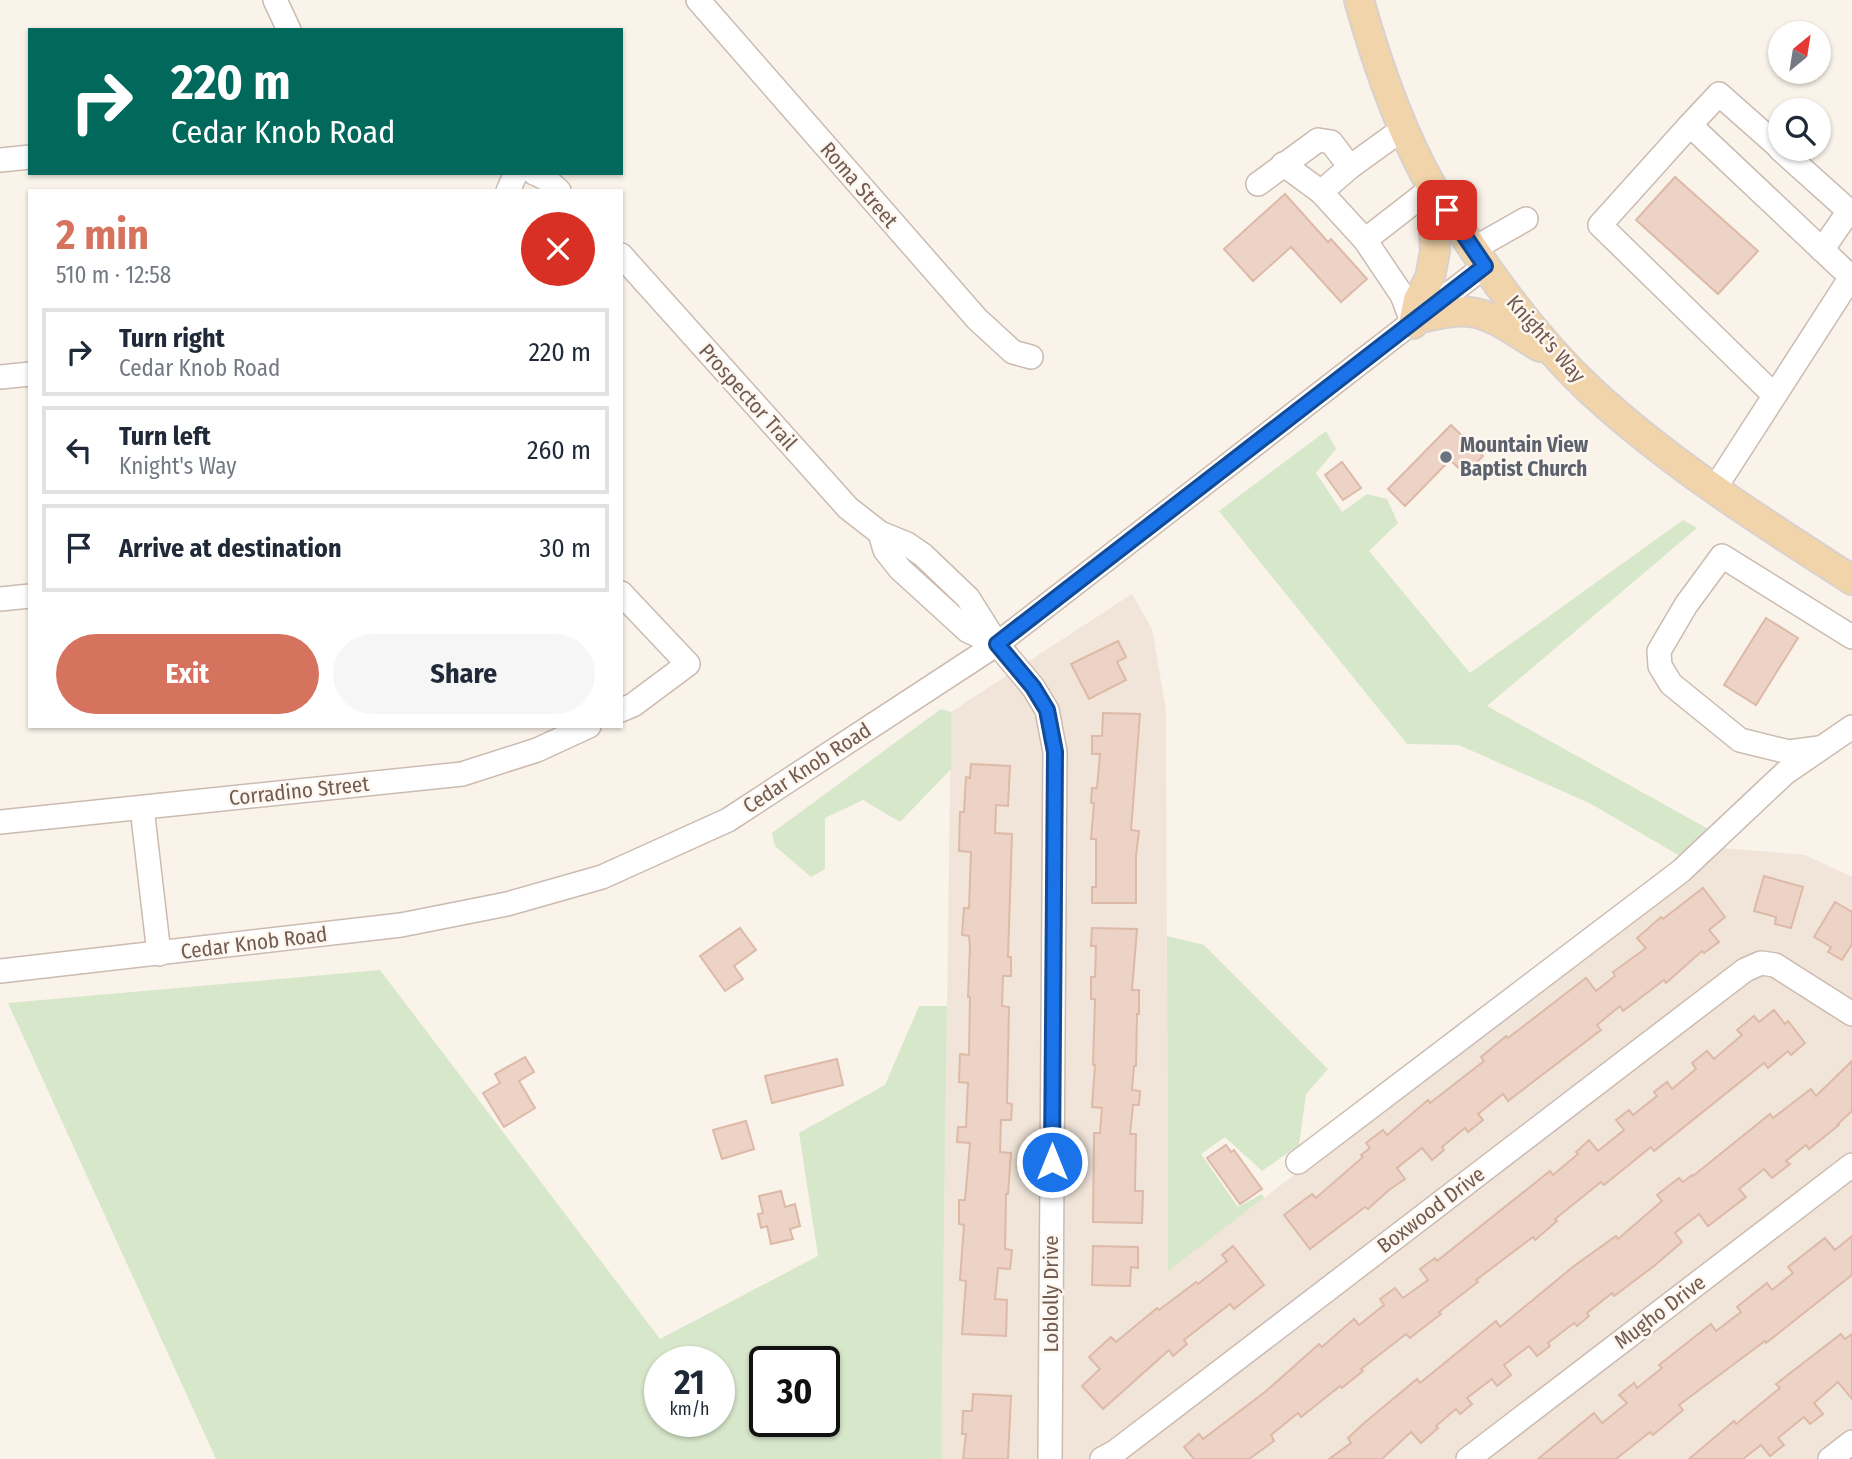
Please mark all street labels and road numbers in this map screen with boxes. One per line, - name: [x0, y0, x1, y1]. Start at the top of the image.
- street label: Roma Street: [815, 137, 903, 233]
- street label: Knight's Way: [1501, 290, 1591, 389]
- street label: Prospector Trail: [693, 338, 803, 456]
- street label: Cedar Knob Road: [738, 717, 876, 819]
- street label: Corradino Street: [228, 771, 371, 811]
- street label: Cedar Knob Road: [179, 921, 329, 965]
- street label: Boxwood Drive: [1372, 1161, 1490, 1259]
- street label: Loblolly Drive: [1038, 1235, 1064, 1353]
- street label: Mugho Drive: [1609, 1269, 1711, 1355]

